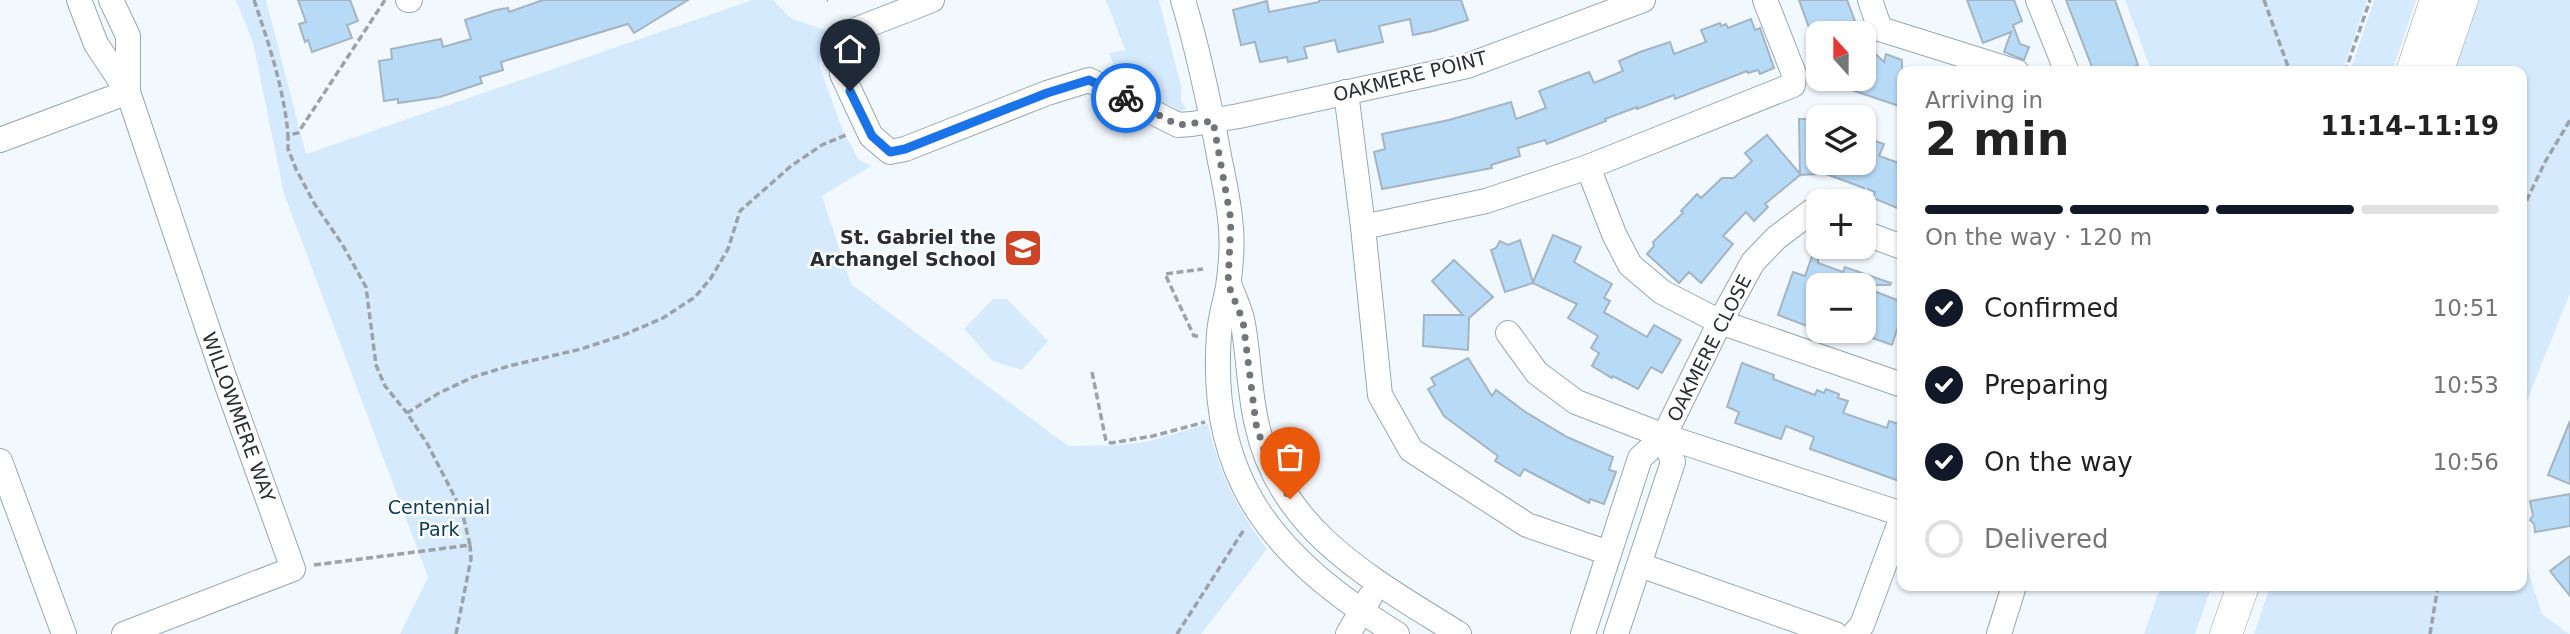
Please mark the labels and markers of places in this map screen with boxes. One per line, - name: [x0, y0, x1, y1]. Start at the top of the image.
- pin: [820, 19, 880, 91]
- place label: St. Gabriel the Archangel School: [810, 226, 996, 270]
- school or university icon: St. Gabriel the Archangel School: [1002, 227, 1044, 269]
- pin: [1260, 427, 1320, 499]

